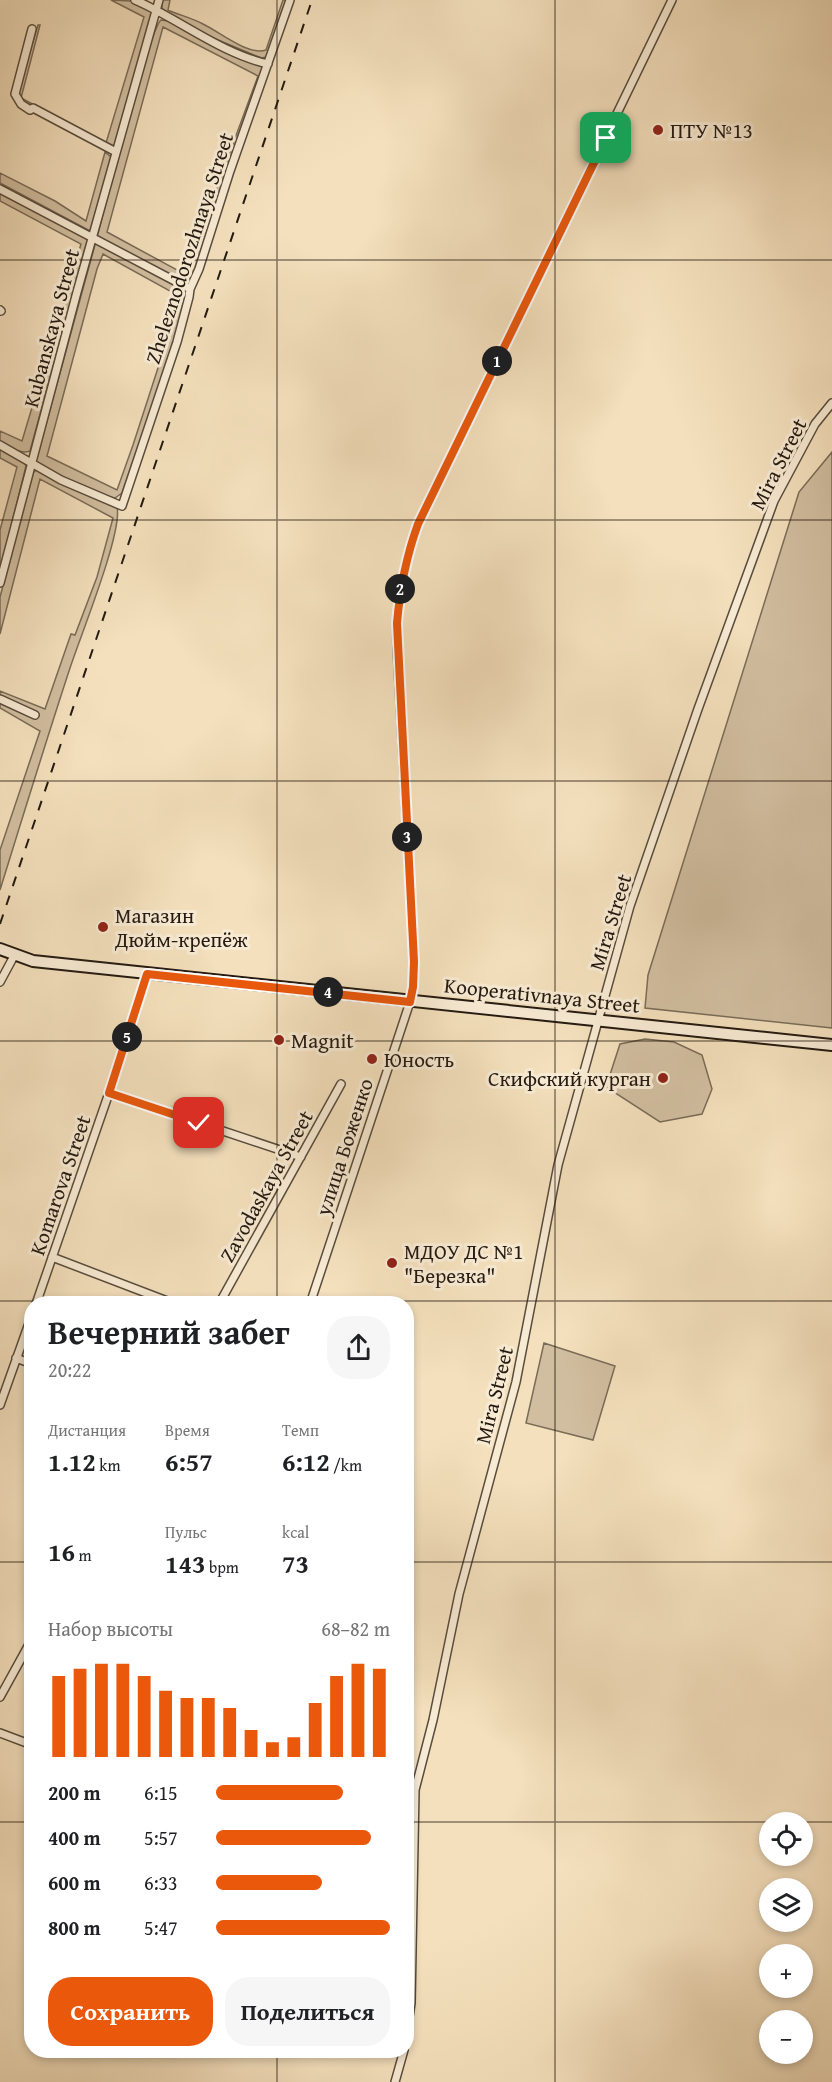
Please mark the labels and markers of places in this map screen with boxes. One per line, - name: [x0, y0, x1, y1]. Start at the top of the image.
- pin: [580, 112, 631, 163]
- place label: ПТУ №13: [670, 115, 753, 146]
- marker: ПТУ №13: [651, 123, 665, 137]
- pin: 1: [482, 346, 512, 376]
- pin: 2: [385, 574, 415, 604]
- pin: 3: [392, 822, 422, 852]
- place label: Магазин Дюйм-крепёж: [114, 900, 248, 955]
- marker: Магазин Дюйм-крепёж: [96, 920, 110, 934]
- pin: 4: [313, 977, 343, 1007]
- pin: 5: [112, 1022, 142, 1052]
- place label: Magnit: [291, 1025, 354, 1056]
- marker: Magnit: [272, 1033, 286, 1047]
- place label: Юность: [384, 1044, 454, 1075]
- marker: Юность: [365, 1052, 379, 1066]
- place label: Скифский курган: [488, 1063, 651, 1094]
- marker: Скифский курган: [656, 1071, 670, 1085]
- pin: [173, 1097, 224, 1148]
- place label: МДОУ ДС №1 "Березка": [404, 1236, 523, 1291]
- marker: МДОУ ДС №1 "Березка": [385, 1256, 399, 1270]

